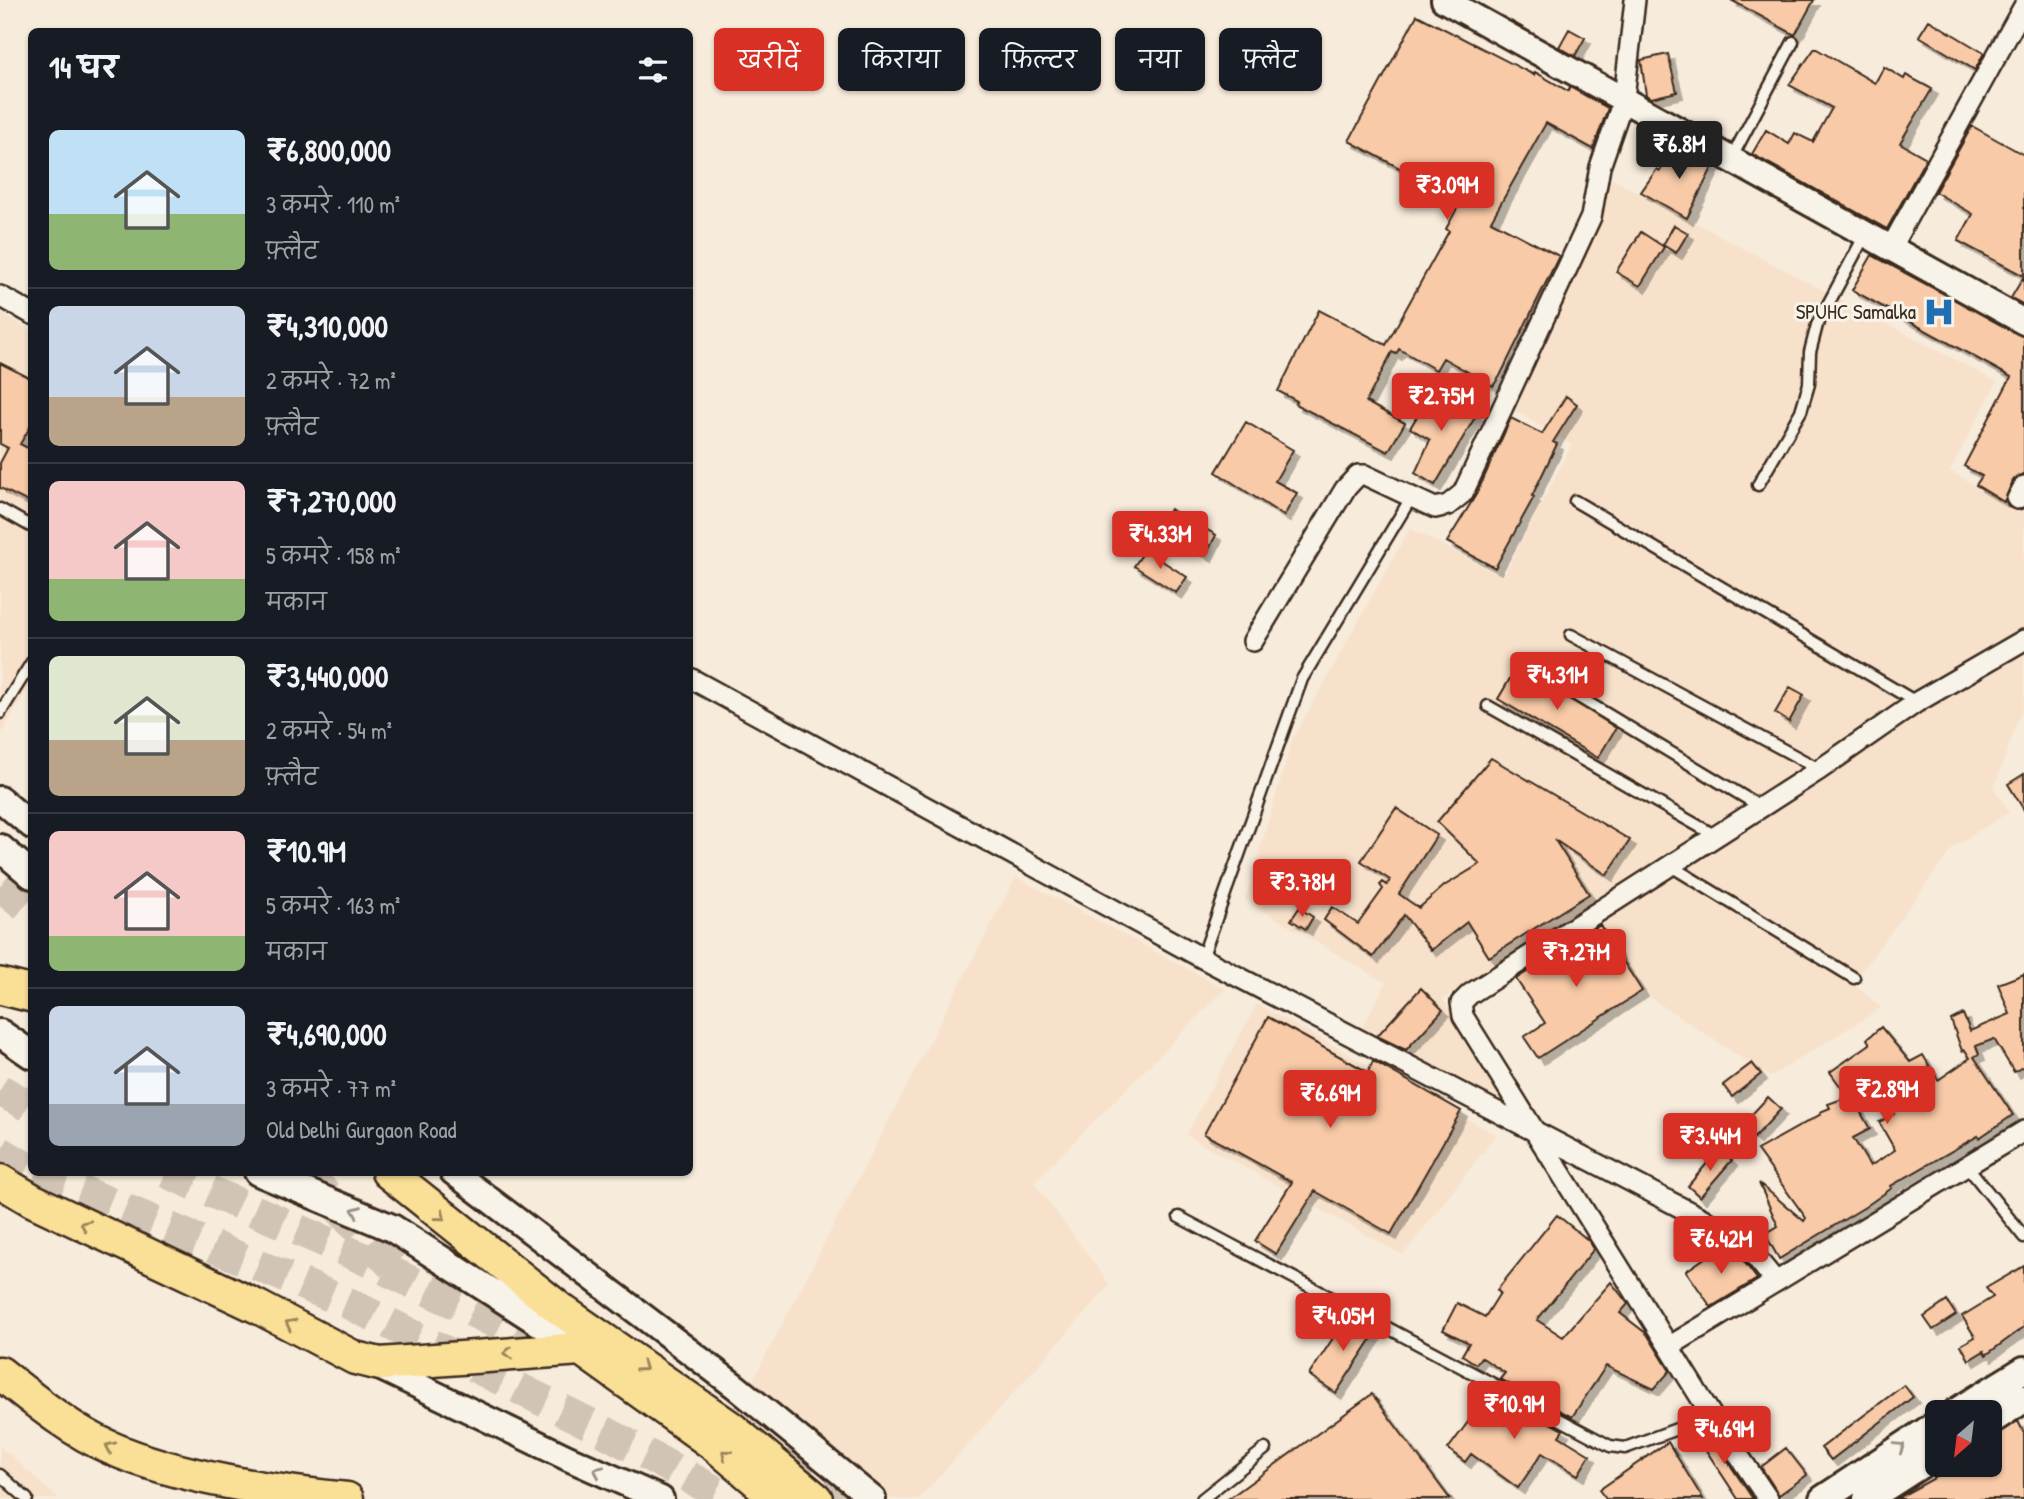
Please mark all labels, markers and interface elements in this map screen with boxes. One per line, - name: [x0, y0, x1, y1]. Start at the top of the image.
- chip: खरीदें: [714, 28, 824, 91]
- chip: किराया: [838, 28, 965, 91]
- chip: फ़िल्टर: [979, 28, 1101, 91]
- chip: नया: [1115, 28, 1205, 91]
- chip: फ़्लैट: [1219, 28, 1322, 91]
- text: 14 घर: [49, 47, 118, 87]
- icon: filters: [634, 51, 672, 89]
- pin: ₹6.8M: [1630, 122, 1728, 181]
- text: ₹6.8M: [1652, 128, 1706, 159]
- text: ₹6,800,000: [266, 130, 391, 170]
- icon: home: [105, 158, 189, 242]
- pin: ₹3.09M: [1390, 162, 1504, 222]
- text: ₹3.09M: [1415, 169, 1479, 200]
- text: 3 कमरे · 110 m²: [266, 189, 400, 220]
- text: फ़्लैट: [266, 235, 318, 266]
- hospital icon: SPUHC Samalka: [1922, 295, 1956, 329]
- place label: SPUHC Samalka: [1796, 297, 1916, 326]
- text: ₹4,310,000: [266, 306, 388, 346]
- icon: home: [105, 334, 189, 418]
- text: 2 कमरे · 72 m²: [266, 365, 396, 396]
- pin: ₹2.75M: [1384, 374, 1498, 433]
- text: ₹2.75M: [1408, 380, 1474, 411]
- text: फ़्लैट: [266, 411, 318, 442]
- text: ₹7,270,000: [266, 481, 396, 521]
- icon: home: [105, 509, 189, 593]
- pin: ₹4.33M: [1103, 512, 1217, 571]
- text: ₹4.33M: [1128, 518, 1192, 549]
- text: 5 कमरे · 158 m²: [266, 540, 401, 571]
- text: मकान: [266, 586, 327, 617]
- pin: ₹4.31M: [1500, 652, 1614, 712]
- text: ₹3,440,000: [266, 656, 388, 696]
- text: ₹4.31M: [1526, 659, 1588, 690]
- icon: home: [105, 684, 189, 768]
- text: 2 कमरे · 54 m²: [266, 715, 392, 746]
- text: फ़्लैट: [266, 761, 318, 792]
- text: ₹10.9M: [266, 831, 346, 871]
- icon: home: [105, 859, 189, 943]
- pin: ₹3.78M: [1245, 860, 1359, 919]
- text: ₹3.78M: [1269, 866, 1335, 897]
- text: 5 कमरे · 163 m²: [266, 890, 400, 921]
- pin: ₹7.27M: [1519, 930, 1633, 989]
- text: मकान: [266, 936, 327, 967]
- text: ₹7.27M: [1542, 936, 1610, 967]
- text: ₹4,690,000: [266, 1014, 387, 1054]
- icon: home: [105, 1034, 189, 1118]
- pin: ₹2.89M: [1830, 1066, 1944, 1126]
- pin: ₹6.69M: [1273, 1070, 1387, 1130]
- text: 3 कमरे · 77 m²: [266, 1073, 396, 1104]
- text: ₹2.89M: [1855, 1073, 1919, 1104]
- text: ₹6.69M: [1299, 1077, 1361, 1108]
- text: Old Delhi Gurgaon Road: [266, 1114, 456, 1145]
- pin: ₹3.44M: [1653, 1114, 1767, 1173]
- text: ₹3.44M: [1679, 1120, 1741, 1151]
- one-way arrow: [351, 1205, 363, 1219]
- one-way arrow: [433, 1207, 445, 1220]
- pin: ₹6.42M: [1664, 1216, 1778, 1276]
- one-way arrow: [80, 1219, 92, 1233]
- text: ₹6.42M: [1690, 1223, 1752, 1254]
- pin: ₹4.05M: [1286, 1294, 1400, 1353]
- text: ₹4.05M: [1311, 1300, 1375, 1331]
- one-way arrow: [285, 1318, 297, 1332]
- one-way arrow: [502, 1345, 513, 1360]
- one-way arrow: [634, 1359, 647, 1371]
- pin: ₹10.9M: [1457, 1382, 1571, 1441]
- text: ₹10.9M: [1483, 1388, 1545, 1419]
- north arrow: [1925, 1400, 2002, 1477]
- map controls: [1925, 1400, 2002, 1477]
- pin: ₹4.69M: [1667, 1406, 1781, 1466]
- text: ₹4.69M: [1694, 1413, 1754, 1444]
- one-way arrow: [105, 1441, 117, 1455]
- one-way arrow: [1892, 1443, 1905, 1456]
- one-way arrow: [721, 1450, 734, 1462]
- one-way arrow: [593, 1466, 605, 1480]

